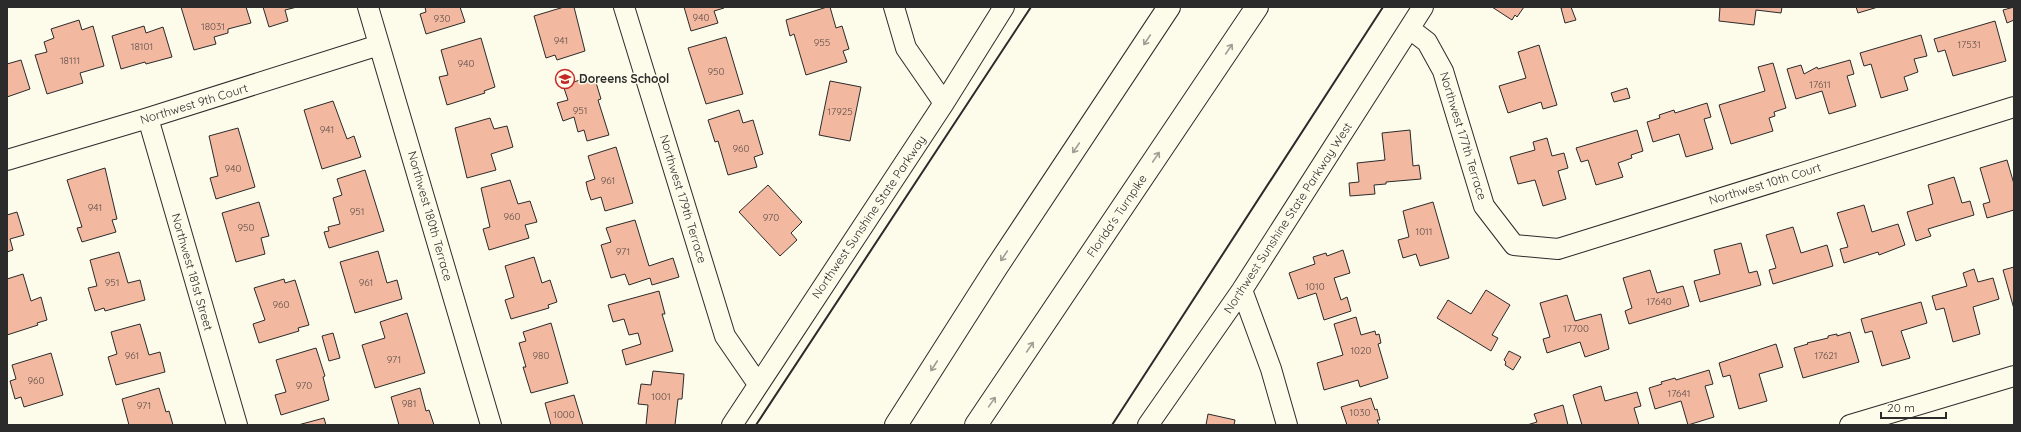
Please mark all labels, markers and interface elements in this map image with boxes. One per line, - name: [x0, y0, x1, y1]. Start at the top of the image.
- house number: 940: [693, 11, 709, 24]
- house number: 930: [434, 12, 450, 25]
- house number: 18031: [201, 20, 225, 33]
- house number: 941: [554, 34, 568, 47]
- one-way arrow: [1143, 34, 1152, 45]
- house number: 955: [814, 36, 830, 49]
- house number: 17531: [1957, 38, 1981, 51]
- house number: 18101: [131, 40, 153, 53]
- one-way arrow: [1225, 44, 1233, 55]
- house number: 18111: [60, 54, 80, 67]
- house number: 940: [458, 57, 474, 70]
- house number: 950: [708, 65, 725, 78]
- school or university icon: Doreens School: [554, 68, 576, 90]
- street label: Northwest 177th Terrace: [1437, 70, 1490, 202]
- place label: Doreens School: [579, 71, 669, 86]
- house number: 17611: [1809, 78, 1831, 91]
- street label: Northwest 9th Court: [138, 80, 249, 127]
- house number: 951: [573, 104, 587, 117]
- house number: 17925: [827, 105, 853, 118]
- street label: Northwest Sunshine State Parkway West: [1220, 119, 1355, 316]
- house number: 941: [320, 123, 334, 136]
- street label: Northwest Sunshine State Parkway: [808, 132, 929, 301]
- street label: Northwest 179th Terrace: [657, 133, 710, 265]
- house number: 960: [733, 142, 749, 155]
- one-way arrow: [1071, 142, 1079, 154]
- street label: Northwest 180th Terrace: [405, 149, 456, 283]
- one-way arrow: [1153, 151, 1161, 163]
- street label: Northwest 10th Court: [1707, 159, 1823, 208]
- house number: 940: [225, 162, 241, 175]
- street label: Florida's Turnpike: [1083, 171, 1150, 260]
- house number: 961: [601, 174, 615, 187]
- house number: 941: [88, 201, 102, 214]
- house number: 951: [350, 205, 364, 218]
- house number: 960: [504, 210, 520, 223]
- street label: Northwest 181st Street: [169, 211, 216, 332]
- house number: 970: [763, 211, 779, 224]
- house number: 950: [238, 221, 255, 234]
- house number: 1011: [1415, 225, 1433, 238]
- house number: 971: [616, 245, 630, 258]
- one-way arrow: [1000, 250, 1008, 261]
- house number: 951: [105, 276, 119, 289]
- house number: 961: [359, 276, 373, 289]
- house number: 1010: [1305, 280, 1325, 293]
- house number: 17640: [1646, 295, 1672, 308]
- house number: 960: [273, 298, 289, 311]
- house number: 17700: [1563, 322, 1589, 335]
- one-way arrow: [1026, 341, 1034, 352]
- house number: 1020: [1350, 344, 1372, 357]
- house number: 961: [125, 349, 139, 362]
- house number: 980: [533, 349, 550, 362]
- house number: 17621: [1814, 349, 1838, 362]
- house number: 971: [387, 353, 401, 366]
- one-way arrow: [929, 360, 937, 372]
- house number: 960: [28, 374, 44, 387]
- house number: 970: [296, 379, 312, 392]
- house number: 17641: [1668, 387, 1690, 400]
- house number: 1001: [651, 390, 671, 403]
- scale bar: [1881, 394, 1946, 420]
- house number: 981: [402, 397, 416, 410]
- one-way arrow: [988, 397, 996, 408]
- house number: 971: [137, 399, 151, 412]
- text: 20 m: [1887, 400, 1915, 415]
- house number: 1030: [1350, 406, 1370, 419]
- house number: 1000: [553, 408, 575, 421]

